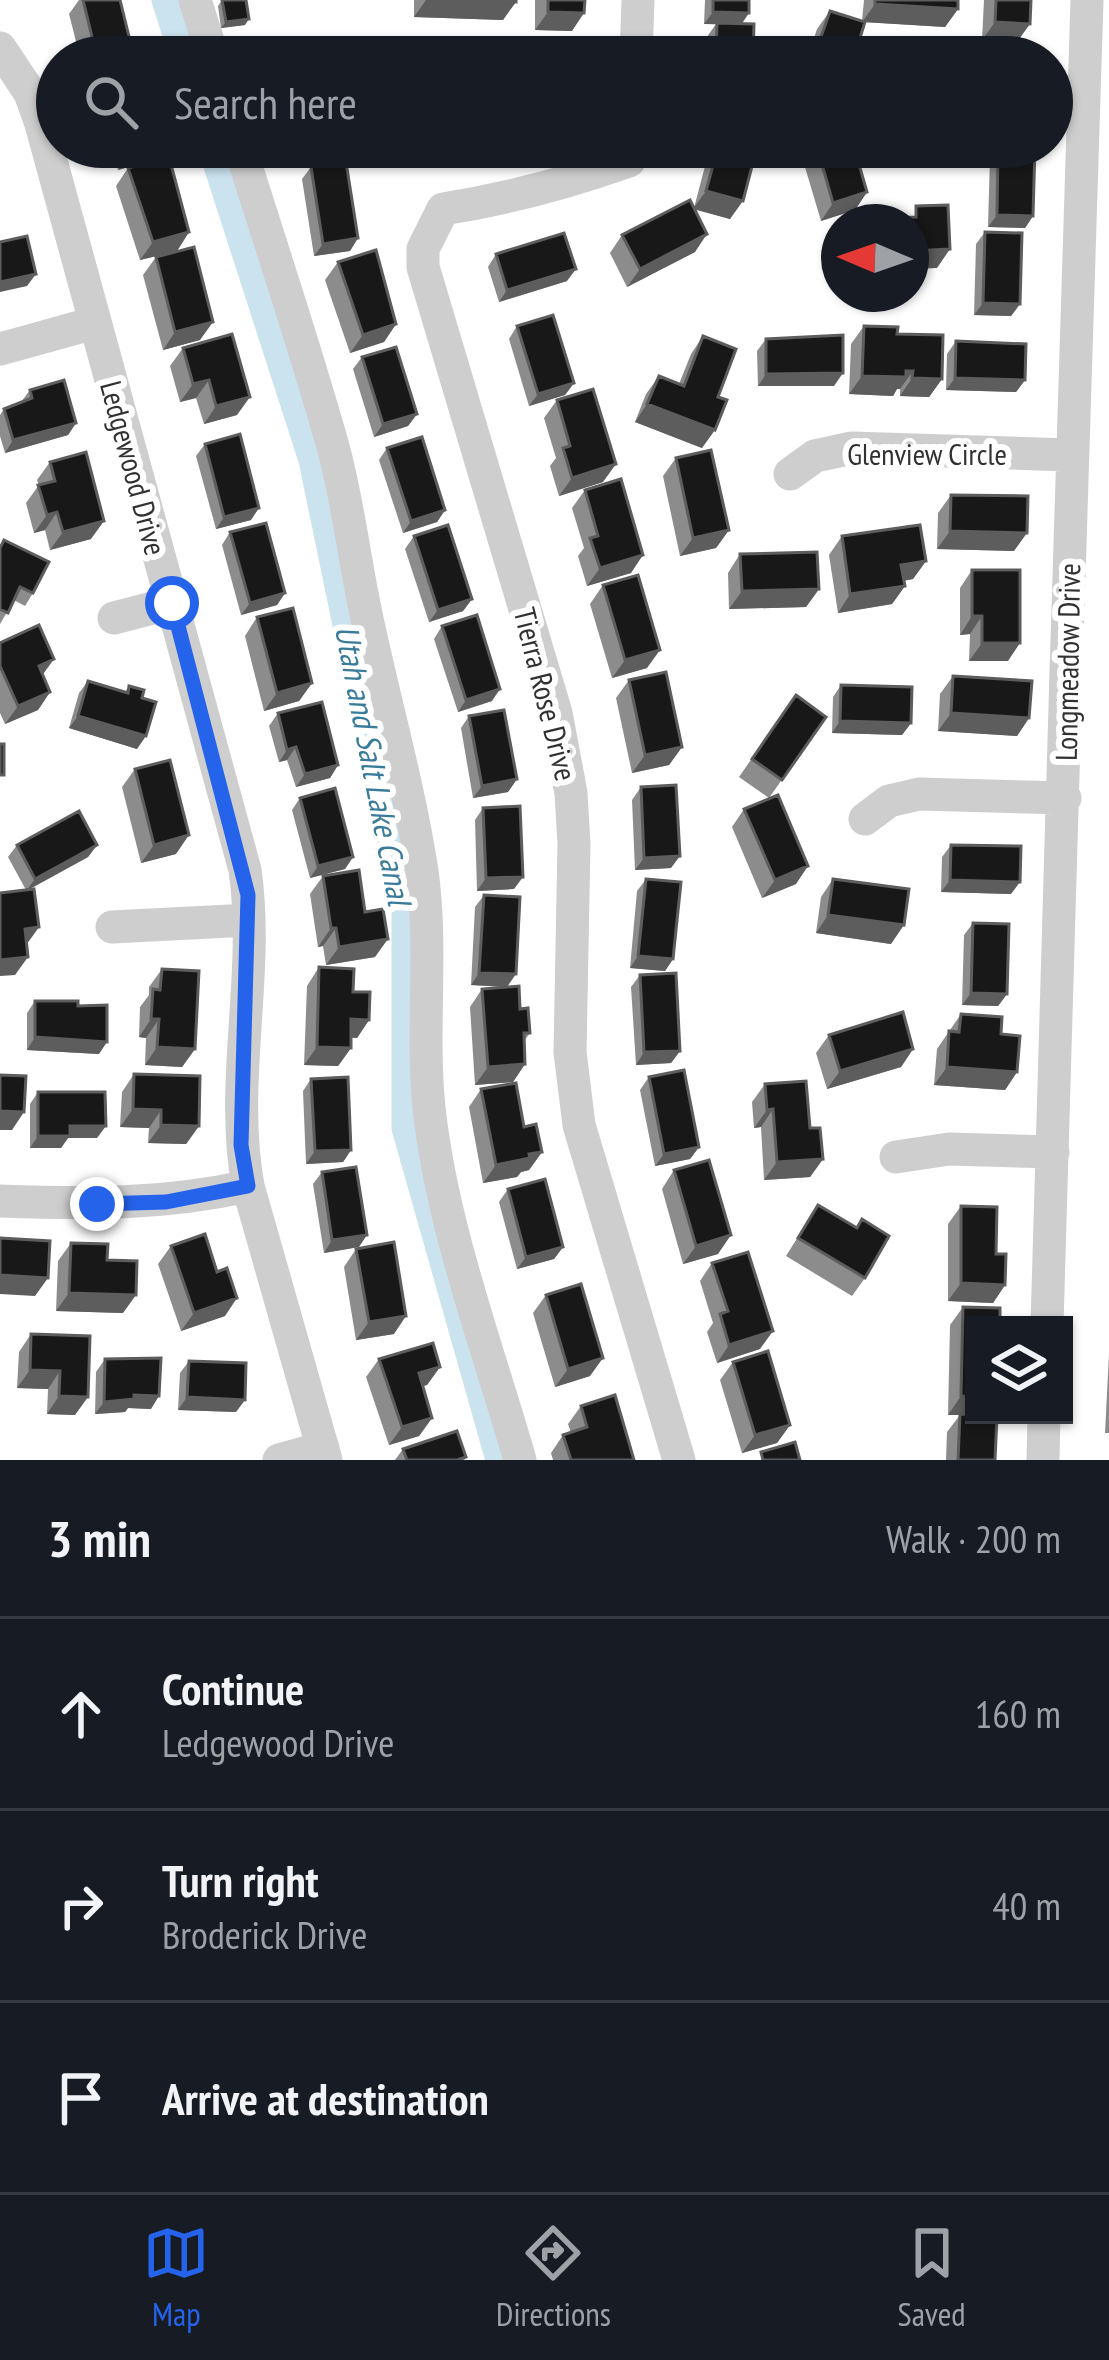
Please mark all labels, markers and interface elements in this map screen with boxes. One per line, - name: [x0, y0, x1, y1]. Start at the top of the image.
- search box: [36, 36, 1073, 168]
- icon: search: [78, 69, 144, 135]
- text: Search here: [174, 73, 357, 131]
- north arrow: [821, 204, 929, 312]
- street label: Ledgewood Drive: [92, 377, 176, 559]
- street label: Glenview Circle: [847, 434, 1007, 473]
- street label: Longmeadow Drive: [1046, 563, 1088, 761]
- route start: [145, 576, 199, 630]
- street label: Tierra Rose Drive: [506, 604, 586, 784]
- water label: Utah and Salt Lake Canal: [326, 622, 423, 912]
- route end: [70, 1177, 124, 1231]
- map controls: [965, 1316, 1073, 1424]
- button: layers: [965, 1316, 1073, 1424]
- text: 3 min: [48, 1505, 151, 1571]
- text: Walk · 200 m: [886, 1513, 1061, 1564]
- text: Continue: [162, 1659, 304, 1717]
- icon: ahead: [48, 1681, 114, 1747]
- text: 160 m: [975, 1688, 1061, 1739]
- text: Ledgewood Drive: [162, 1717, 394, 1768]
- text: Turn right: [162, 1851, 319, 1909]
- icon: right: [48, 1873, 114, 1939]
- text: 40 m: [992, 1880, 1061, 1931]
- text: Broderick Drive: [162, 1909, 367, 1960]
- icon: arrive: [48, 2065, 114, 2131]
- text: Arrive at destination: [162, 2069, 489, 2127]
- tab: Map: [143, 2220, 209, 2335]
- tab: Directions: [496, 2220, 611, 2335]
- tab: Saved: [898, 2220, 966, 2335]

